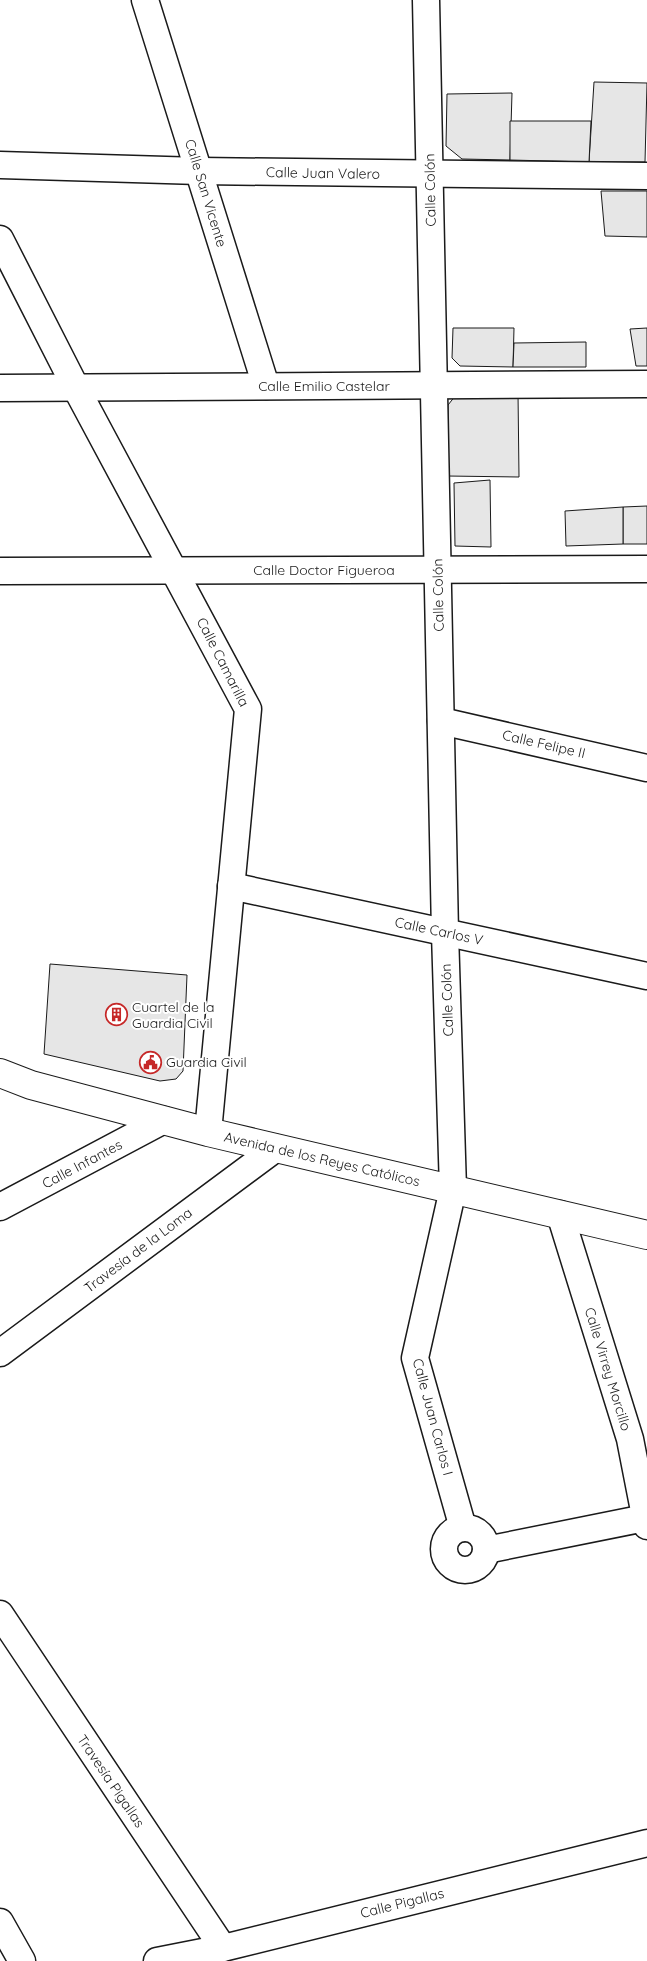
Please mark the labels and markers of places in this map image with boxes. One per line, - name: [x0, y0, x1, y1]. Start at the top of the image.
- place label: Cuartel de la Guardia Civil: [132, 998, 215, 1032]
- building icon: Cuartel de la Guardia Civil: [104, 1003, 128, 1027]
- public building icon: Guardia Civil: [138, 1050, 162, 1074]
- place label: Guardia Civil: [166, 1053, 247, 1071]

